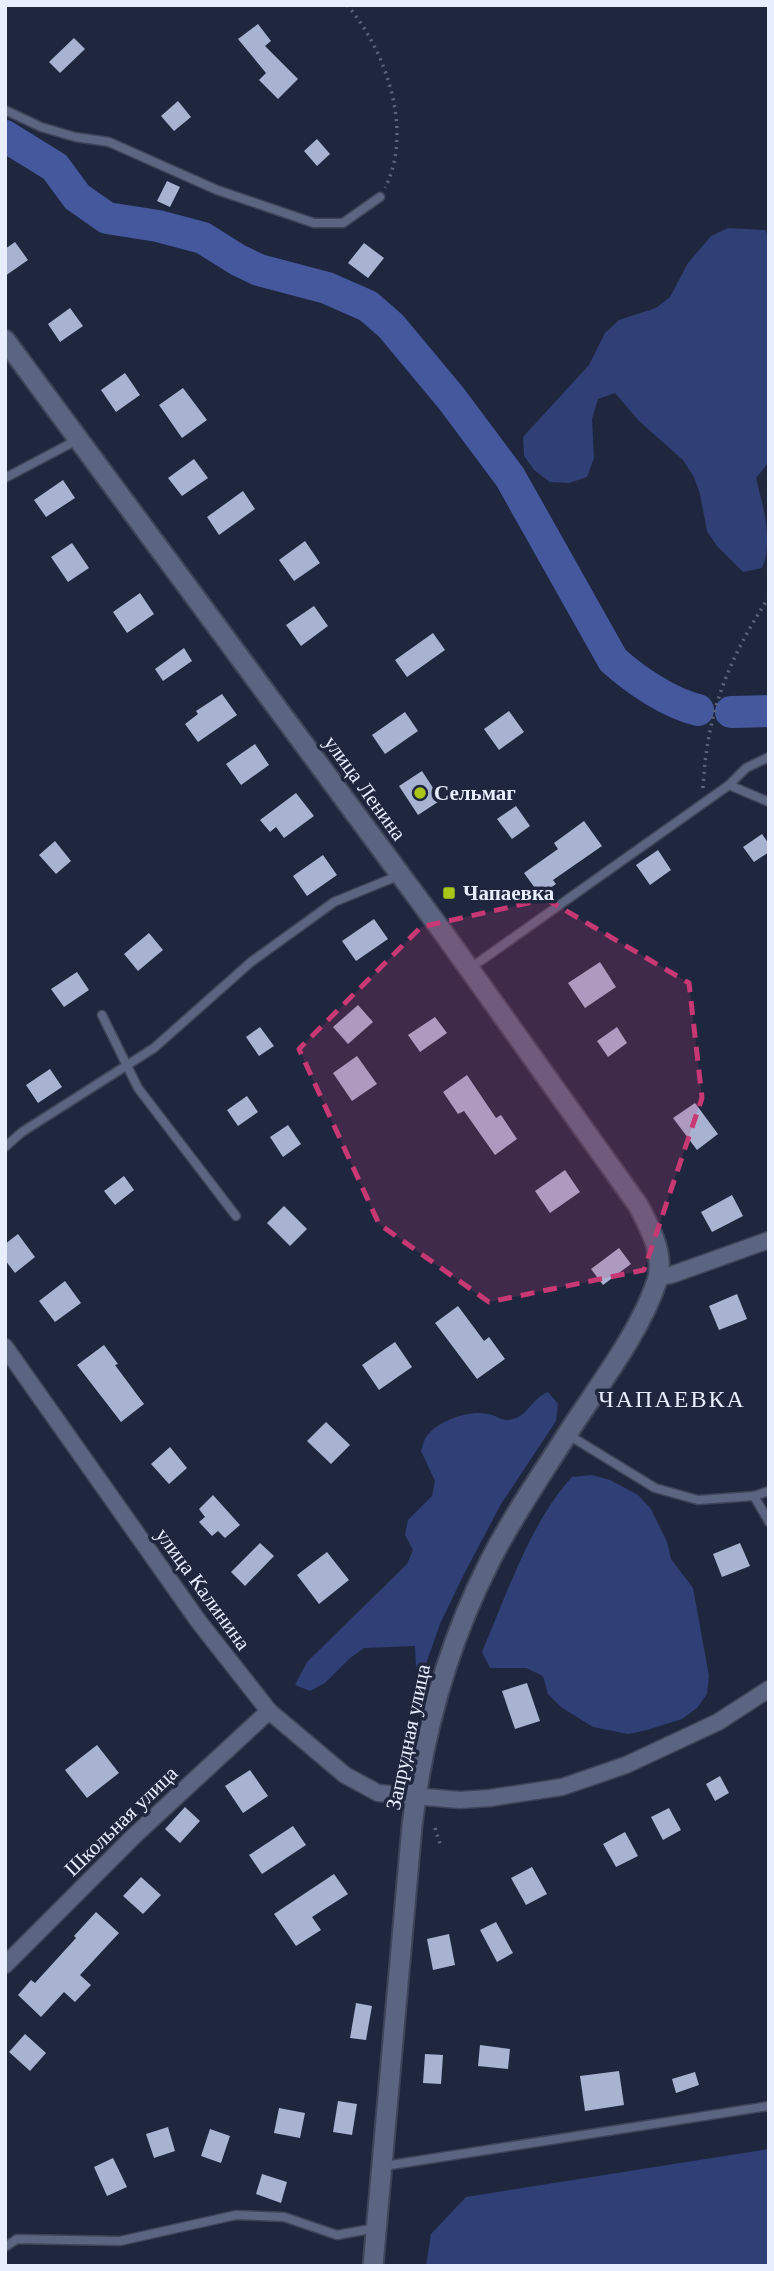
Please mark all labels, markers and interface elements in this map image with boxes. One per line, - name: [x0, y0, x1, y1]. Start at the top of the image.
- street label: улица Ленина: [319, 731, 411, 846]
- place label: Сельмаг: [434, 781, 516, 805]
- marker: Сельмаг: [412, 785, 428, 801]
- place label: Чапаевка: [463, 881, 555, 905]
- marker: Чапаевка: [441, 885, 457, 901]
- district label: ЧАПАЕВКА: [598, 1386, 746, 1412]
- street label: улица Калинина: [151, 1523, 256, 1655]
- street label: Запрудная улица: [381, 1661, 435, 1812]
- street label: Школьная улица: [59, 1761, 183, 1881]

